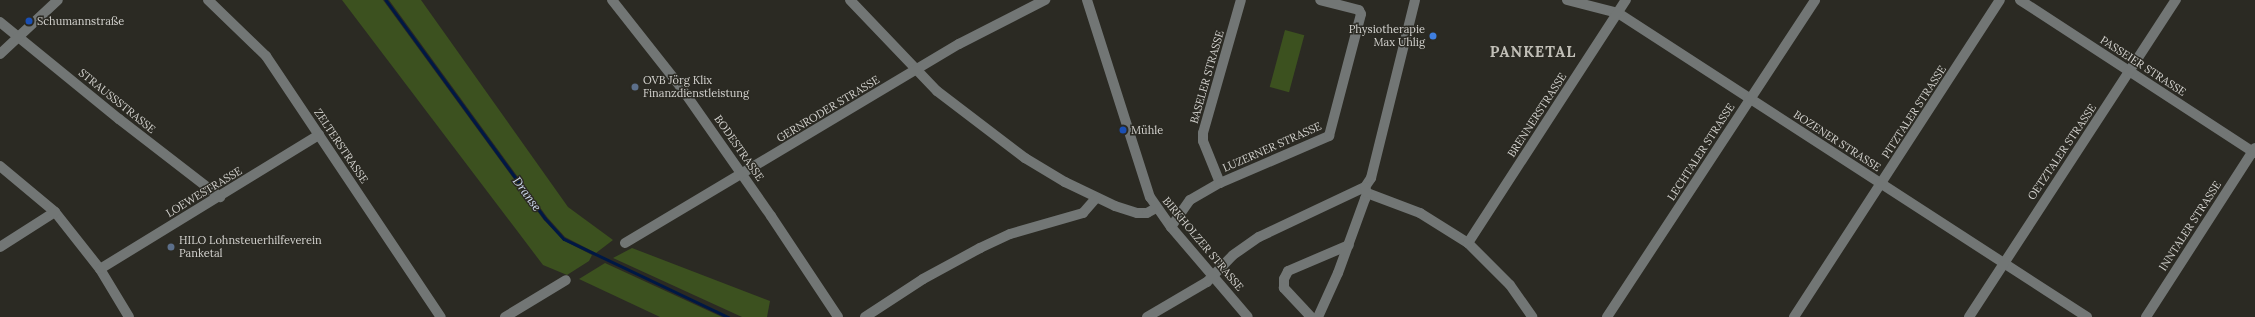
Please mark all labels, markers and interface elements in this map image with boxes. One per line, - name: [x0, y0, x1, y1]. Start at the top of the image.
- place label: Schumannstraße: [37, 14, 124, 28]
- marker: Schumannstraße: [24, 16, 34, 26]
- place label: Physiotherapie Max Uhlig: [1349, 23, 1425, 49]
- street label: BASELER STRASSE: [1187, 29, 1227, 125]
- marker: Physiotherapie Max Uhlig: [1428, 31, 1438, 41]
- street label: PASSEIER STRASSE: [2098, 33, 2188, 99]
- district label: PANKETAL: [1490, 43, 1576, 61]
- street label: PITZTALER STRASSE: [1879, 63, 1949, 161]
- street label: STRAUSSSTRASSE: [76, 66, 158, 136]
- street label: BRENNERSTRASSE: [1505, 70, 1569, 160]
- street label: GERNRODER STRASSE: [774, 73, 882, 145]
- place label: OVB Jörg Klix Finanzdienstleistung: [643, 74, 749, 100]
- marker: OVB Jörg Klix Finanzdienstleistung: [630, 82, 640, 92]
- street label: LECHTALER STRASSE: [1665, 101, 1737, 203]
- street label: OETZTALER STRASSE: [2025, 102, 2099, 202]
- street label: ZELTERSTRASSE: [311, 106, 371, 186]
- street label: BOZENER STRASSE: [1791, 108, 1883, 174]
- street label: BODESTRASSE: [711, 113, 767, 183]
- street label: LUZERNER STRASSE: [1220, 119, 1324, 175]
- place label: Mühle: [1131, 123, 1163, 137]
- marker: Mühle: [1118, 125, 1128, 135]
- street label: LOEWESTRASSE: [164, 164, 244, 220]
- water label: Dranse: [510, 174, 544, 214]
- street label: INNTALER STRASSE: [2156, 179, 2224, 273]
- street label: BIRKHOLZER STRASSE: [1160, 194, 1246, 294]
- place label: HILO Lohnsteuerhilfeverein Panketal: [179, 234, 322, 260]
- marker: HILO Lohnsteuerhilfeverein Panketal: [166, 242, 176, 252]

